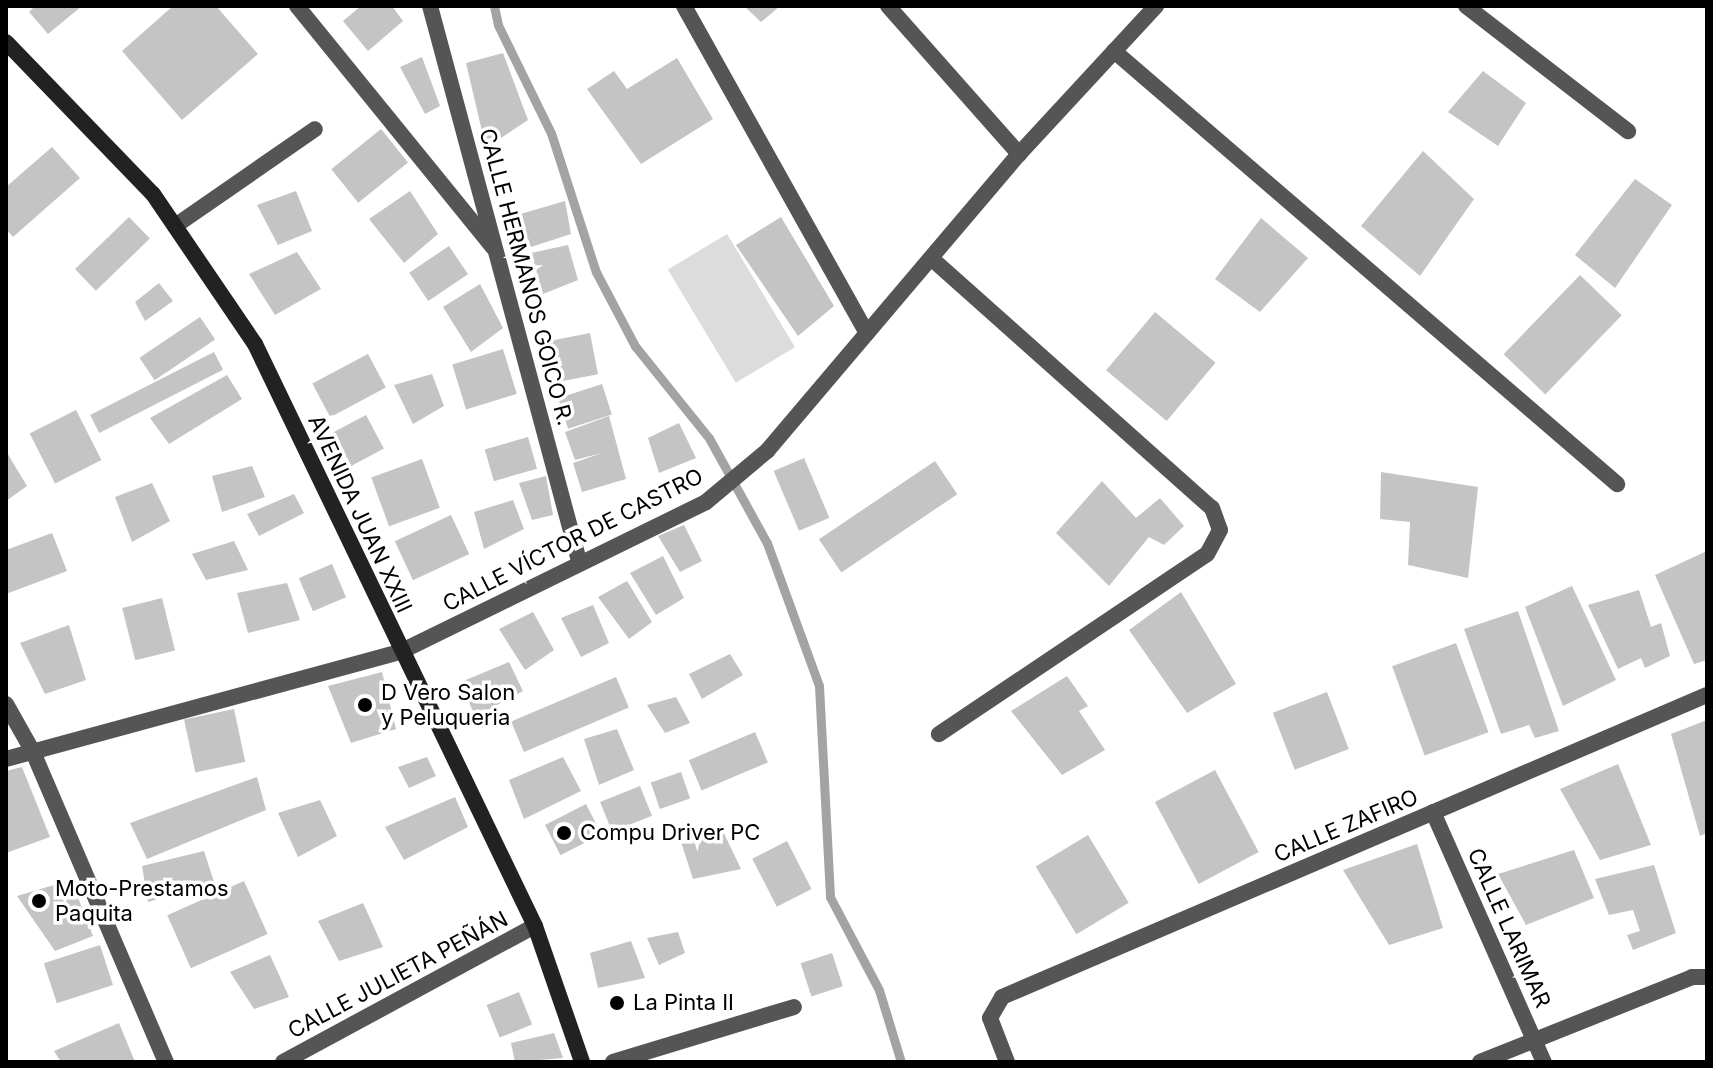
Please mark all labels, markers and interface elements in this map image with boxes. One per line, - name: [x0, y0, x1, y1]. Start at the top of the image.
- street label: CALLE HERMANOS GOICO R.: [474, 126, 578, 428]
- street label: AVENIDA JUAN XXIII: [303, 411, 417, 617]
- street label: CALLE VÍCTOR DE CASTRO: [439, 463, 707, 617]
- place label: D Vero Salon y Peluqueria: [381, 679, 515, 730]
- marker: D Vero Salon y Peluqueria: [356, 696, 374, 714]
- street label: CALLE ZAFIRO: [1270, 784, 1422, 868]
- place label: Compu Driver PC: [580, 820, 760, 846]
- marker: Compu Driver PC: [555, 824, 573, 842]
- street label: CALLE LARIMAR: [1462, 844, 1556, 1012]
- place label: Moto-Prestamos Paquita: [55, 875, 228, 926]
- marker: Moto-Prestamos Paquita: [30, 892, 48, 910]
- street label: CALLE JULIETA PEÑÁN: [284, 906, 512, 1044]
- place label: La Pinta II: [633, 990, 734, 1016]
- marker: La Pinta II: [608, 994, 626, 1012]

